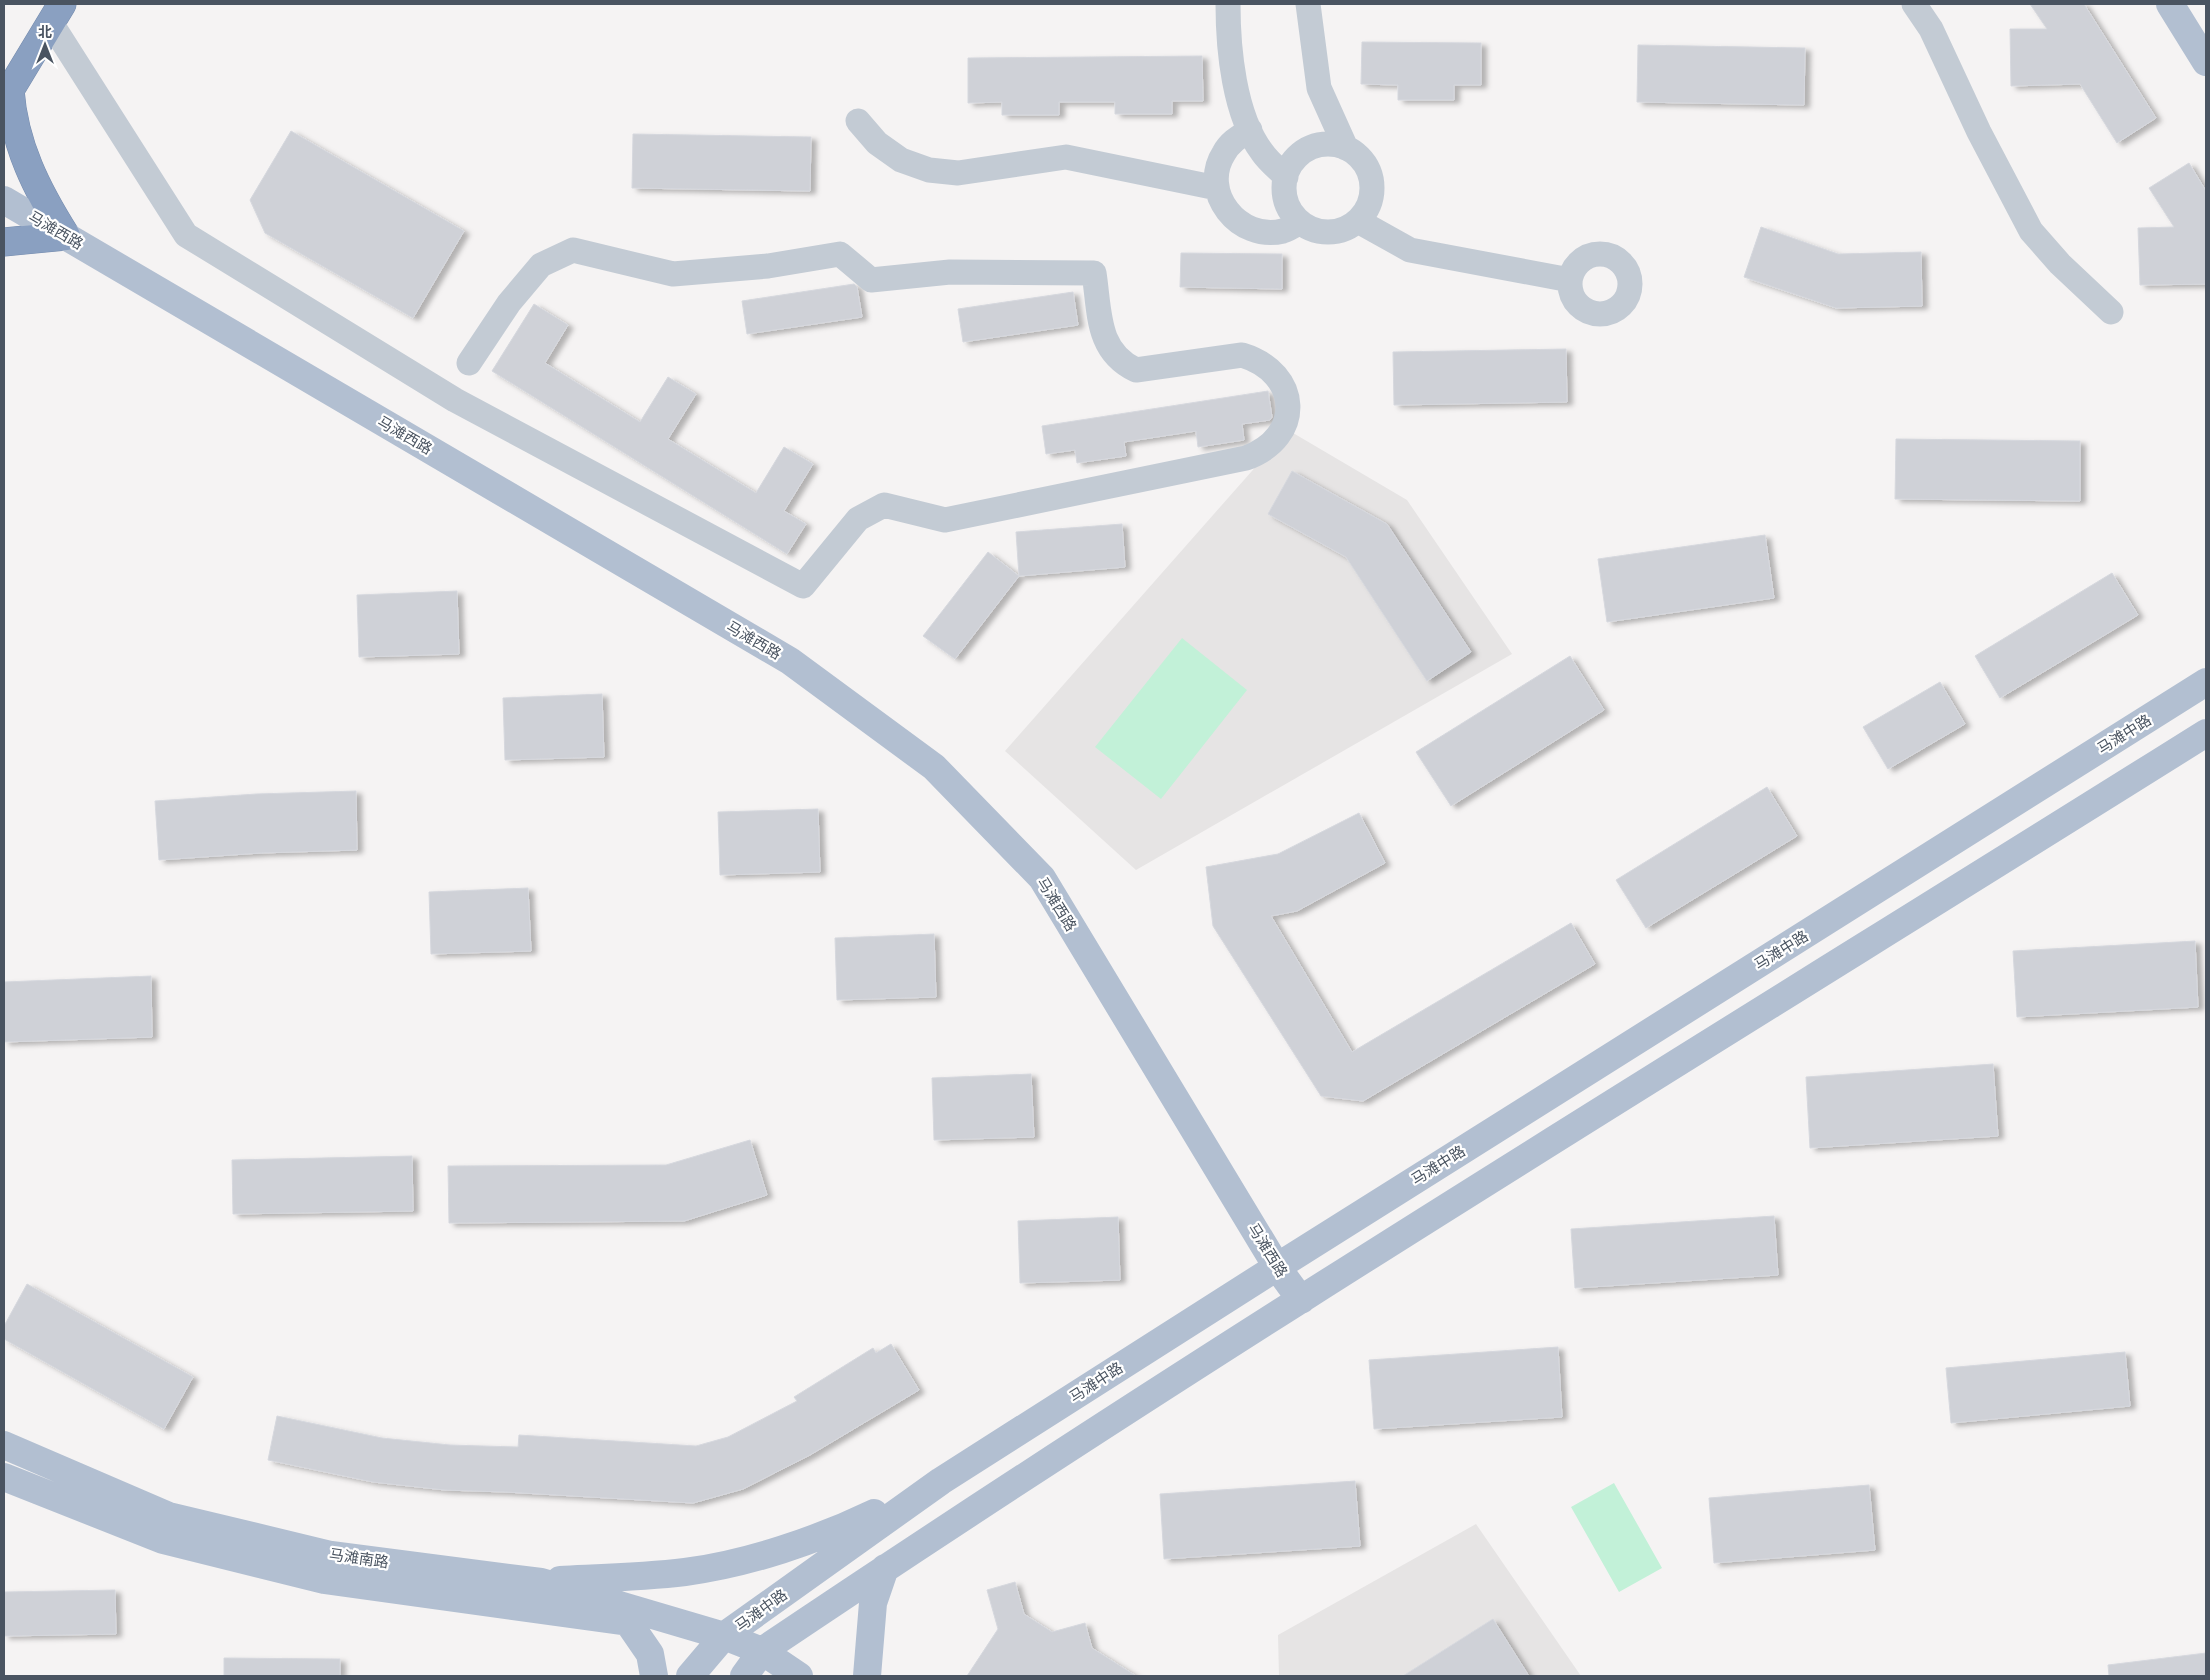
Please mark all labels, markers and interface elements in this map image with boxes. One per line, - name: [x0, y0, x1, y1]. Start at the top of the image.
- north arrow: [20, 20, 70, 70]
- text: 北: [38, 24, 52, 40]
- street label: 马滩西路: [26, 208, 86, 252]
- street label: 马滩西路: [375, 413, 435, 457]
- street label: 马滩西路: [724, 618, 784, 662]
- street label: 马滩中路: [2094, 711, 2154, 757]
- street label: 马滩西路: [1034, 874, 1080, 934]
- street label: 马滩中路: [1751, 927, 1811, 973]
- street label: 马滩中路: [1408, 1142, 1468, 1188]
- street label: 马滩西路: [1245, 1220, 1291, 1280]
- street label: 马滩中路: [1066, 1359, 1126, 1405]
- street label: 马滩南路: [328, 1545, 390, 1571]
- street label: 马滩中路: [732, 1585, 790, 1635]

